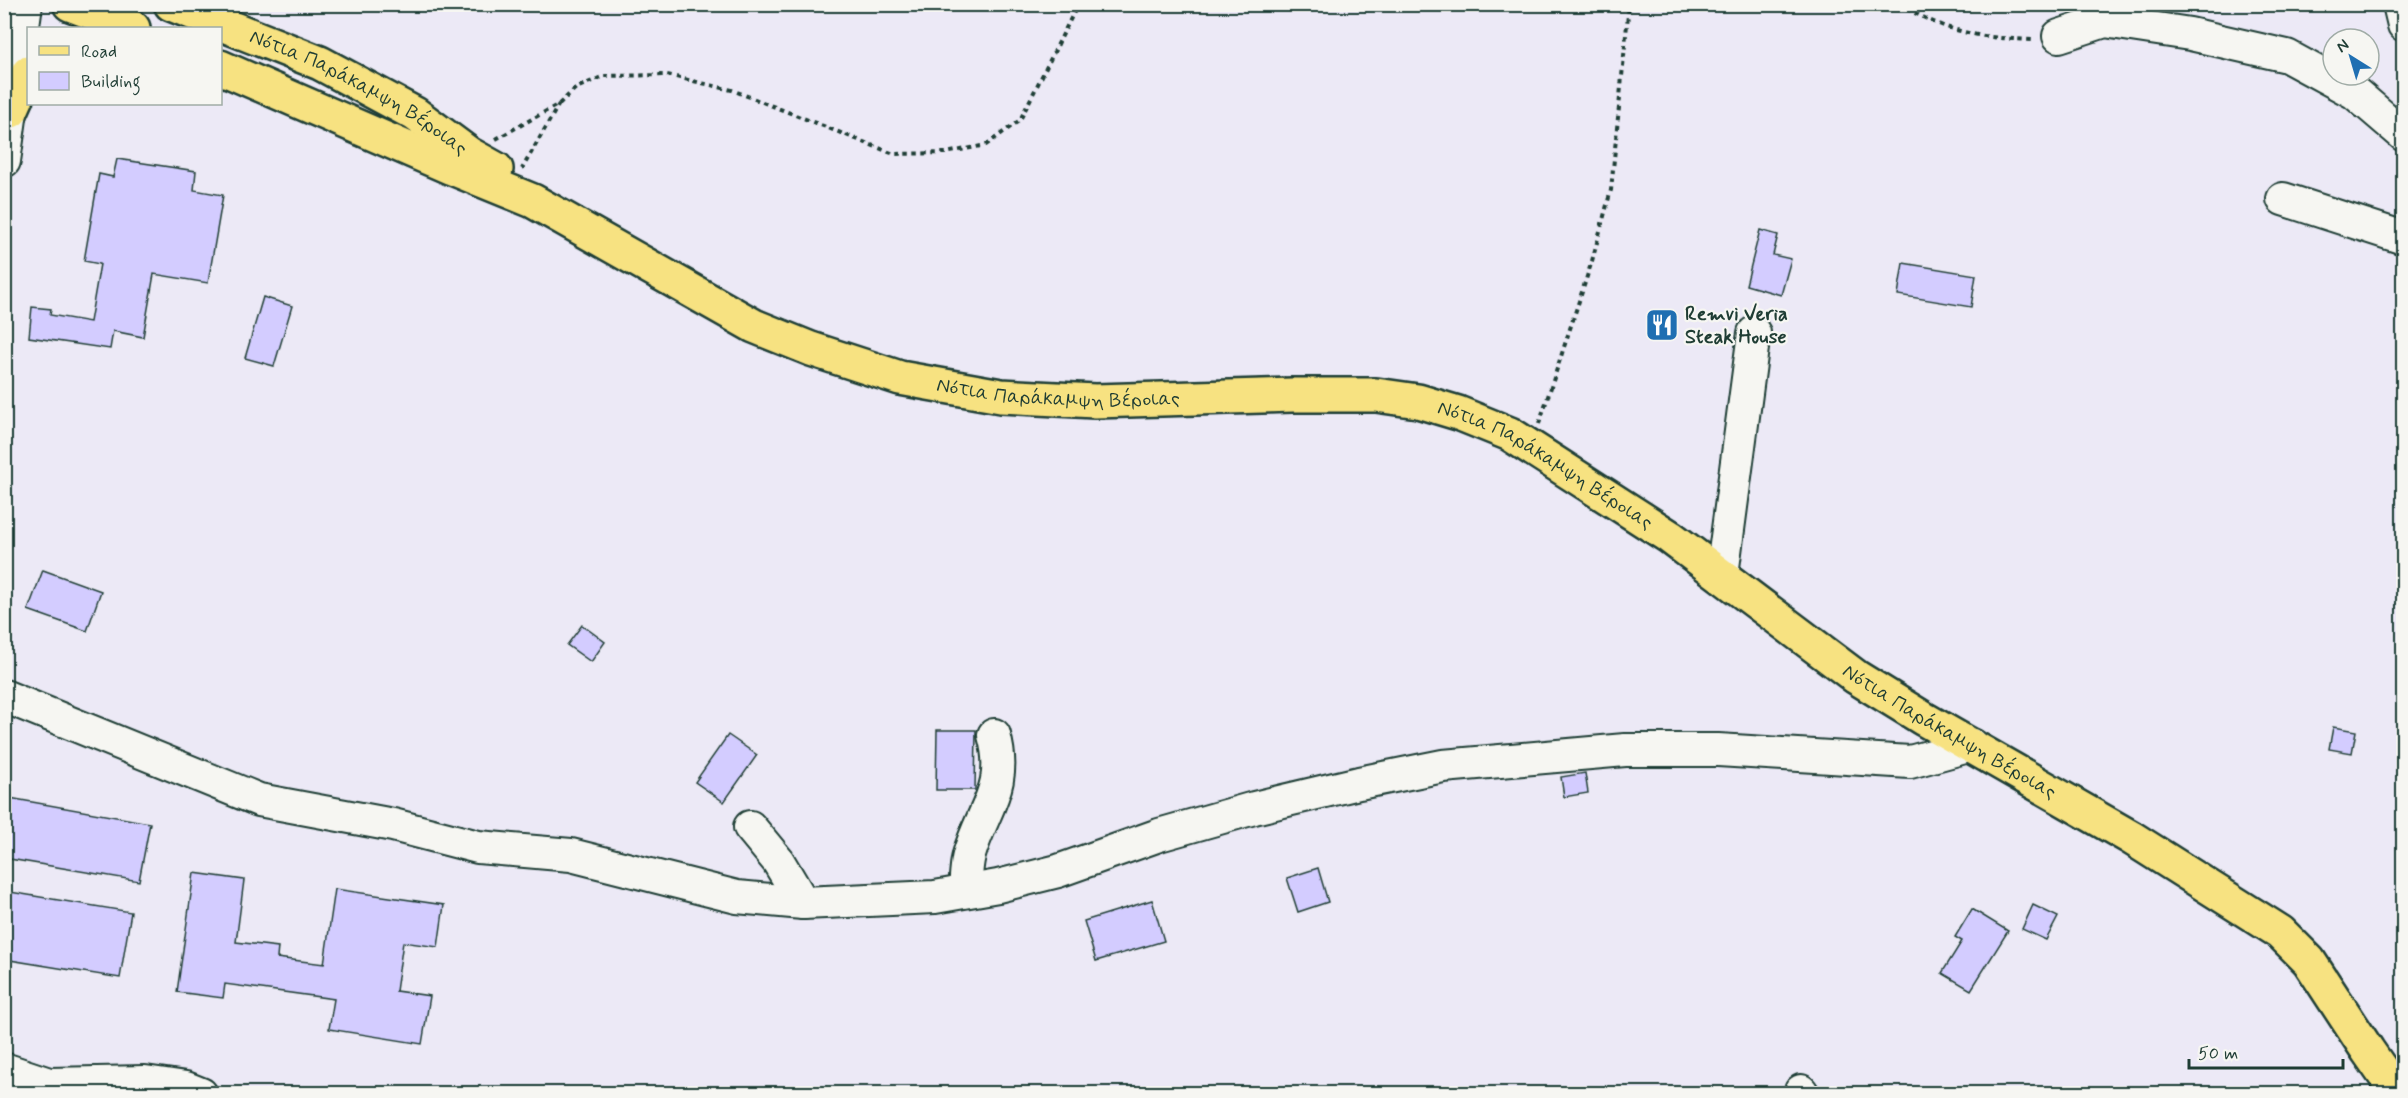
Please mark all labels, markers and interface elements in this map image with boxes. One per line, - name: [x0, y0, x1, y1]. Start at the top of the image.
- street label: Νότια Παράκαμψη Βέροιας: [246, 23, 473, 162]
- legend: [27, 27, 222, 105]
- north arrow: [2321, 27, 2381, 87]
- text: N: [2332, 35, 2353, 58]
- text: Road: [81, 40, 117, 64]
- text: Building: [81, 70, 141, 96]
- place label: Remvi Veria Steak House: [1685, 301, 1788, 351]
- restaurant icon: Remvi Veria Steak House: [1644, 307, 1680, 343]
- street label: Νότια Παράκαμψη Βέροιας: [934, 371, 1181, 415]
- street label: Νότια Παράκαμψη Βέροιας: [1434, 394, 1658, 536]
- street label: Νότια Παράκαμψη Βέροιας: [1837, 658, 2062, 806]
- scale bar: [2189, 1032, 2344, 1070]
- text: 50 m: [2198, 1042, 2238, 1066]

